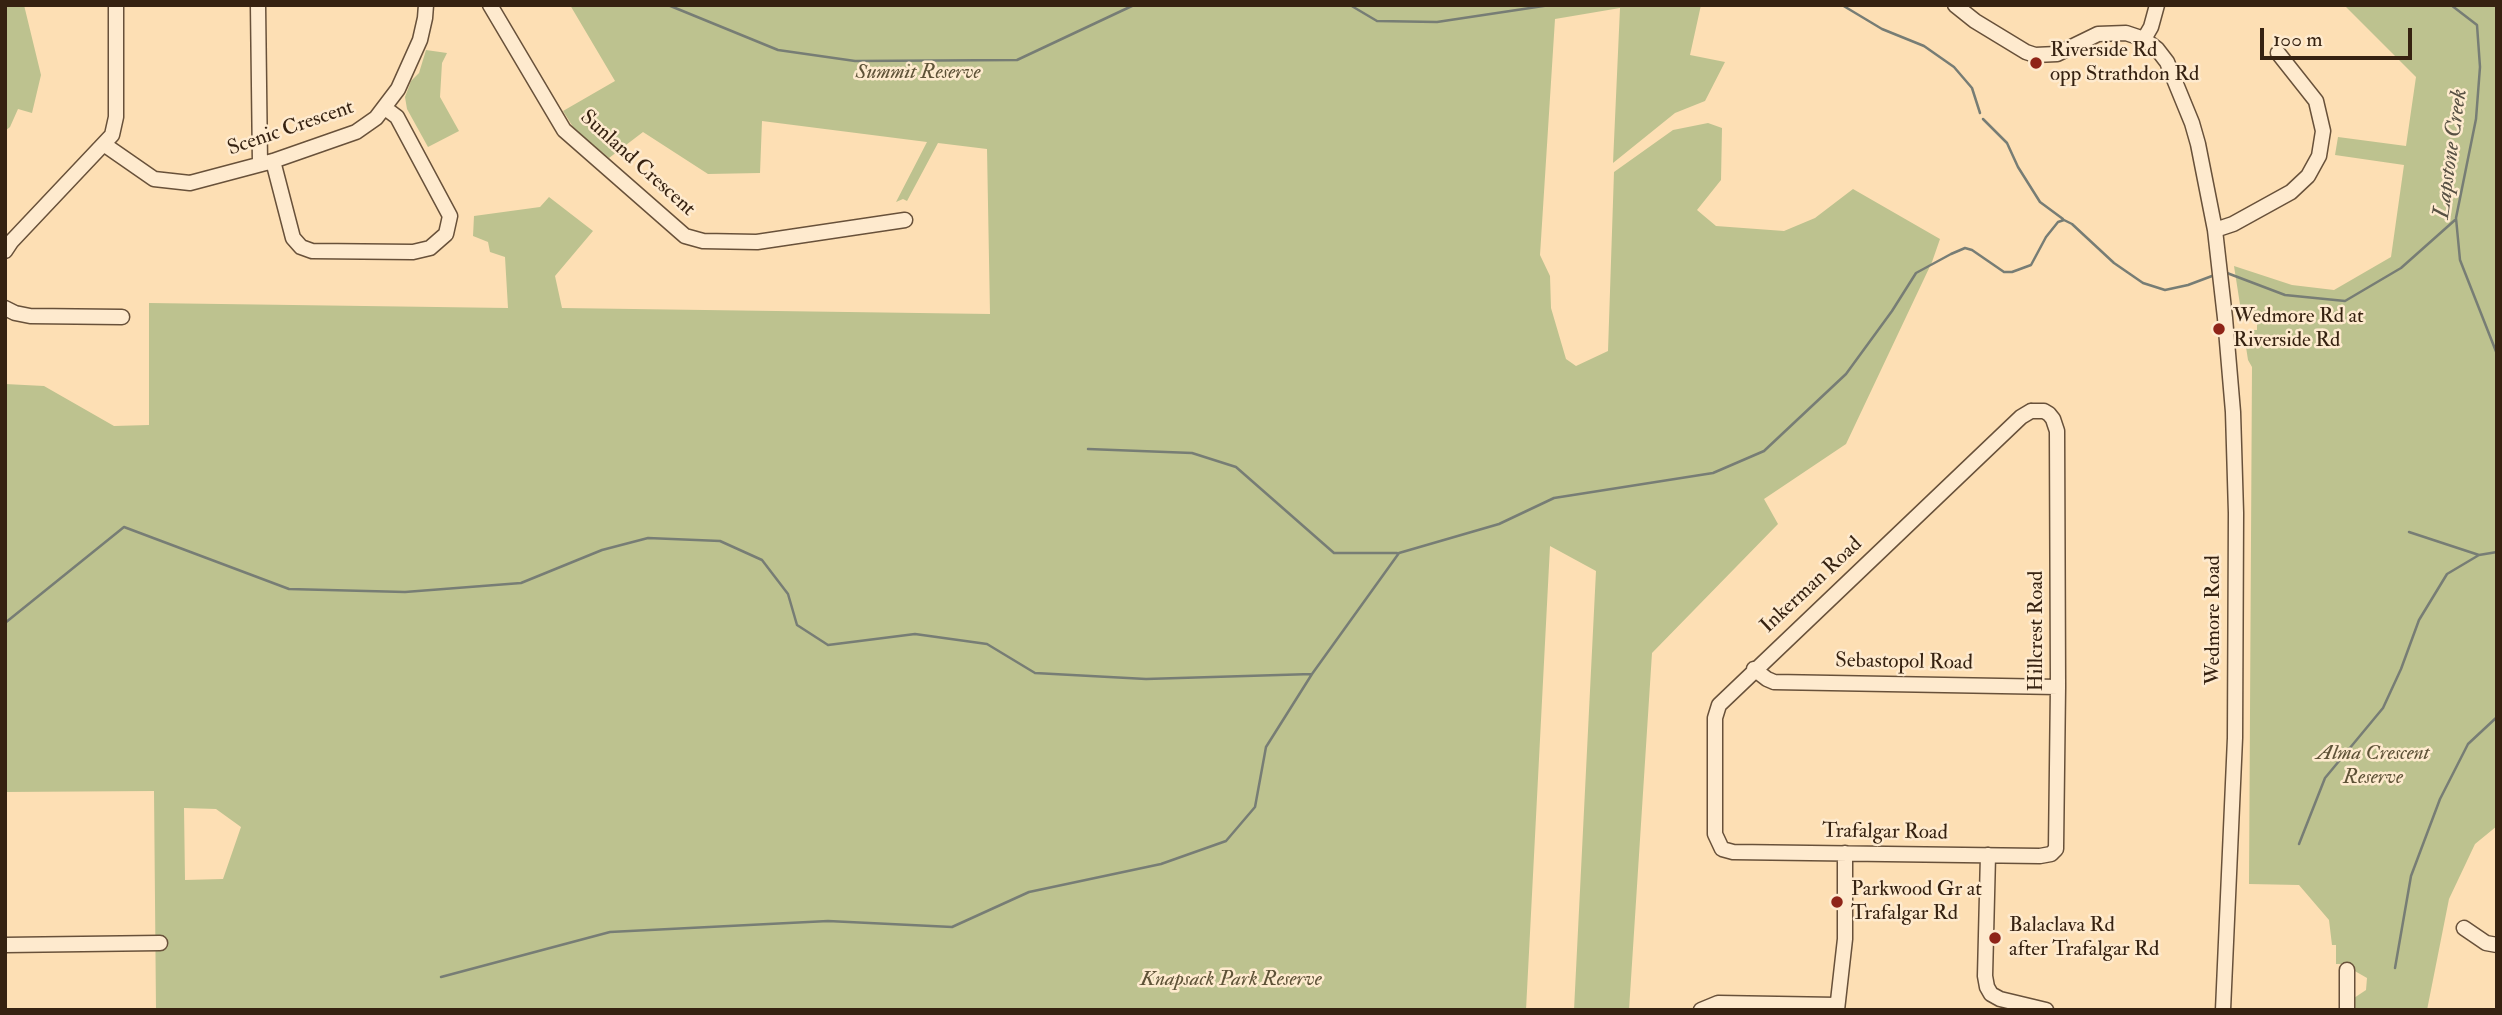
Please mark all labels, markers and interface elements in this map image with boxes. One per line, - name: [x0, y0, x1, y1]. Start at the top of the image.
- scale bar: [2264, 14, 2416, 58]
- text: 100 m: [2273, 26, 2323, 53]
- place label: Riverside Rd opp Strathdon Rd: [2050, 38, 2199, 88]
- marker: Riverside Rd opp Strathdon Rd: [2028, 55, 2044, 71]
- park label: Summit Reserve: [856, 60, 980, 86]
- water label: Lapstone Creek: [2429, 87, 2475, 221]
- street label: Scenic Crescent: [225, 96, 357, 162]
- street label: Sunland Crescent: [574, 106, 700, 222]
- place label: Wedmore Rd at Riverside Rd: [2233, 304, 2364, 354]
- marker: Wedmore Rd at Riverside Rd: [2211, 321, 2227, 337]
- street label: Inkerman Road: [1756, 533, 1868, 639]
- street label: Wedmore Road: [2201, 555, 2227, 685]
- street label: Hillcrest Road: [2024, 571, 2050, 691]
- street label: Sebastopol Road: [1835, 649, 1973, 677]
- park label: Alma Crescent Reserve: [2316, 741, 2430, 791]
- street label: Trafalgar Road: [1822, 819, 1948, 847]
- place label: Parkwood Gr at Trafalgar Rd: [1851, 877, 1982, 927]
- marker: Parkwood Gr at Trafalgar Rd: [1829, 894, 1845, 910]
- place label: Balaclava Rd after Trafalgar Rd: [2009, 913, 2159, 963]
- marker: Balaclava Rd after Trafalgar Rd: [1987, 930, 2003, 946]
- park label: Knapsack Park Reserve: [1140, 967, 1322, 993]

